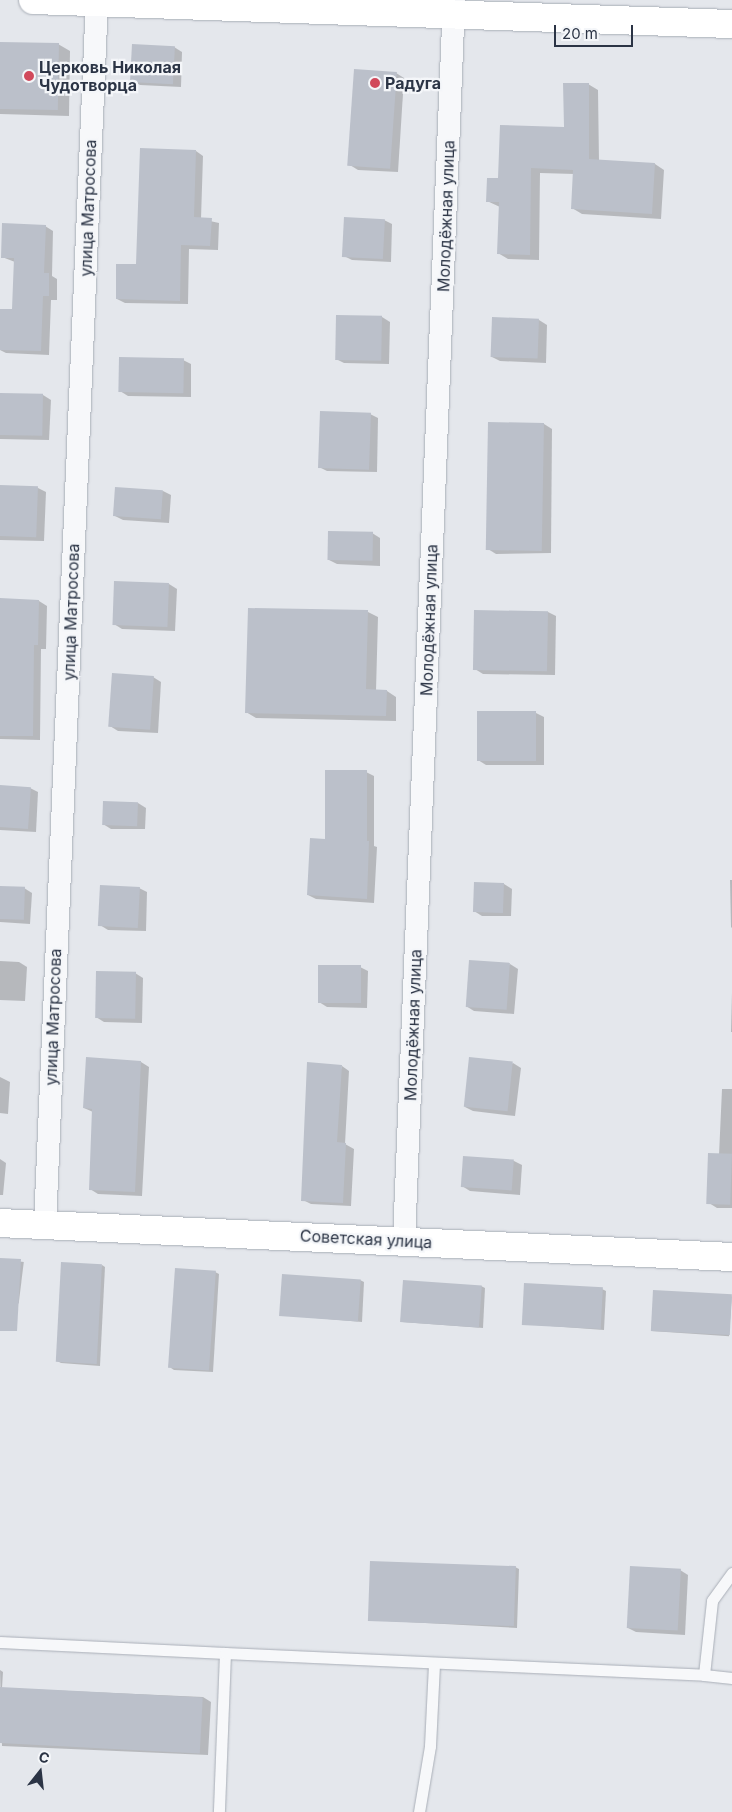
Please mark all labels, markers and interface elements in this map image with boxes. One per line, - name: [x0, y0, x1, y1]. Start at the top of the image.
- scale bar: [557, 15, 636, 47]
- text: 20 m: [562, 24, 598, 43]
- place label: Церковь Николая Чудотворца: [39, 57, 181, 95]
- marker: Церковь Николая Чудотворца: [23, 70, 35, 82]
- place label: Радуга: [385, 73, 441, 93]
- marker: Радуга: [369, 77, 381, 89]
- street label: улица Матросова: [76, 139, 100, 277]
- street label: Молодёжная улица: [434, 140, 458, 292]
- street label: улица Матросова: [59, 543, 83, 681]
- street label: Молодёжная улица: [417, 544, 441, 696]
- street label: улица Матросова: [41, 948, 65, 1086]
- street label: Молодёжная улица: [401, 949, 425, 1101]
- street label: Советская улица: [299, 1226, 433, 1252]
- north arrow: [15, 1747, 65, 1797]
- text: С: [37, 1747, 52, 1767]

